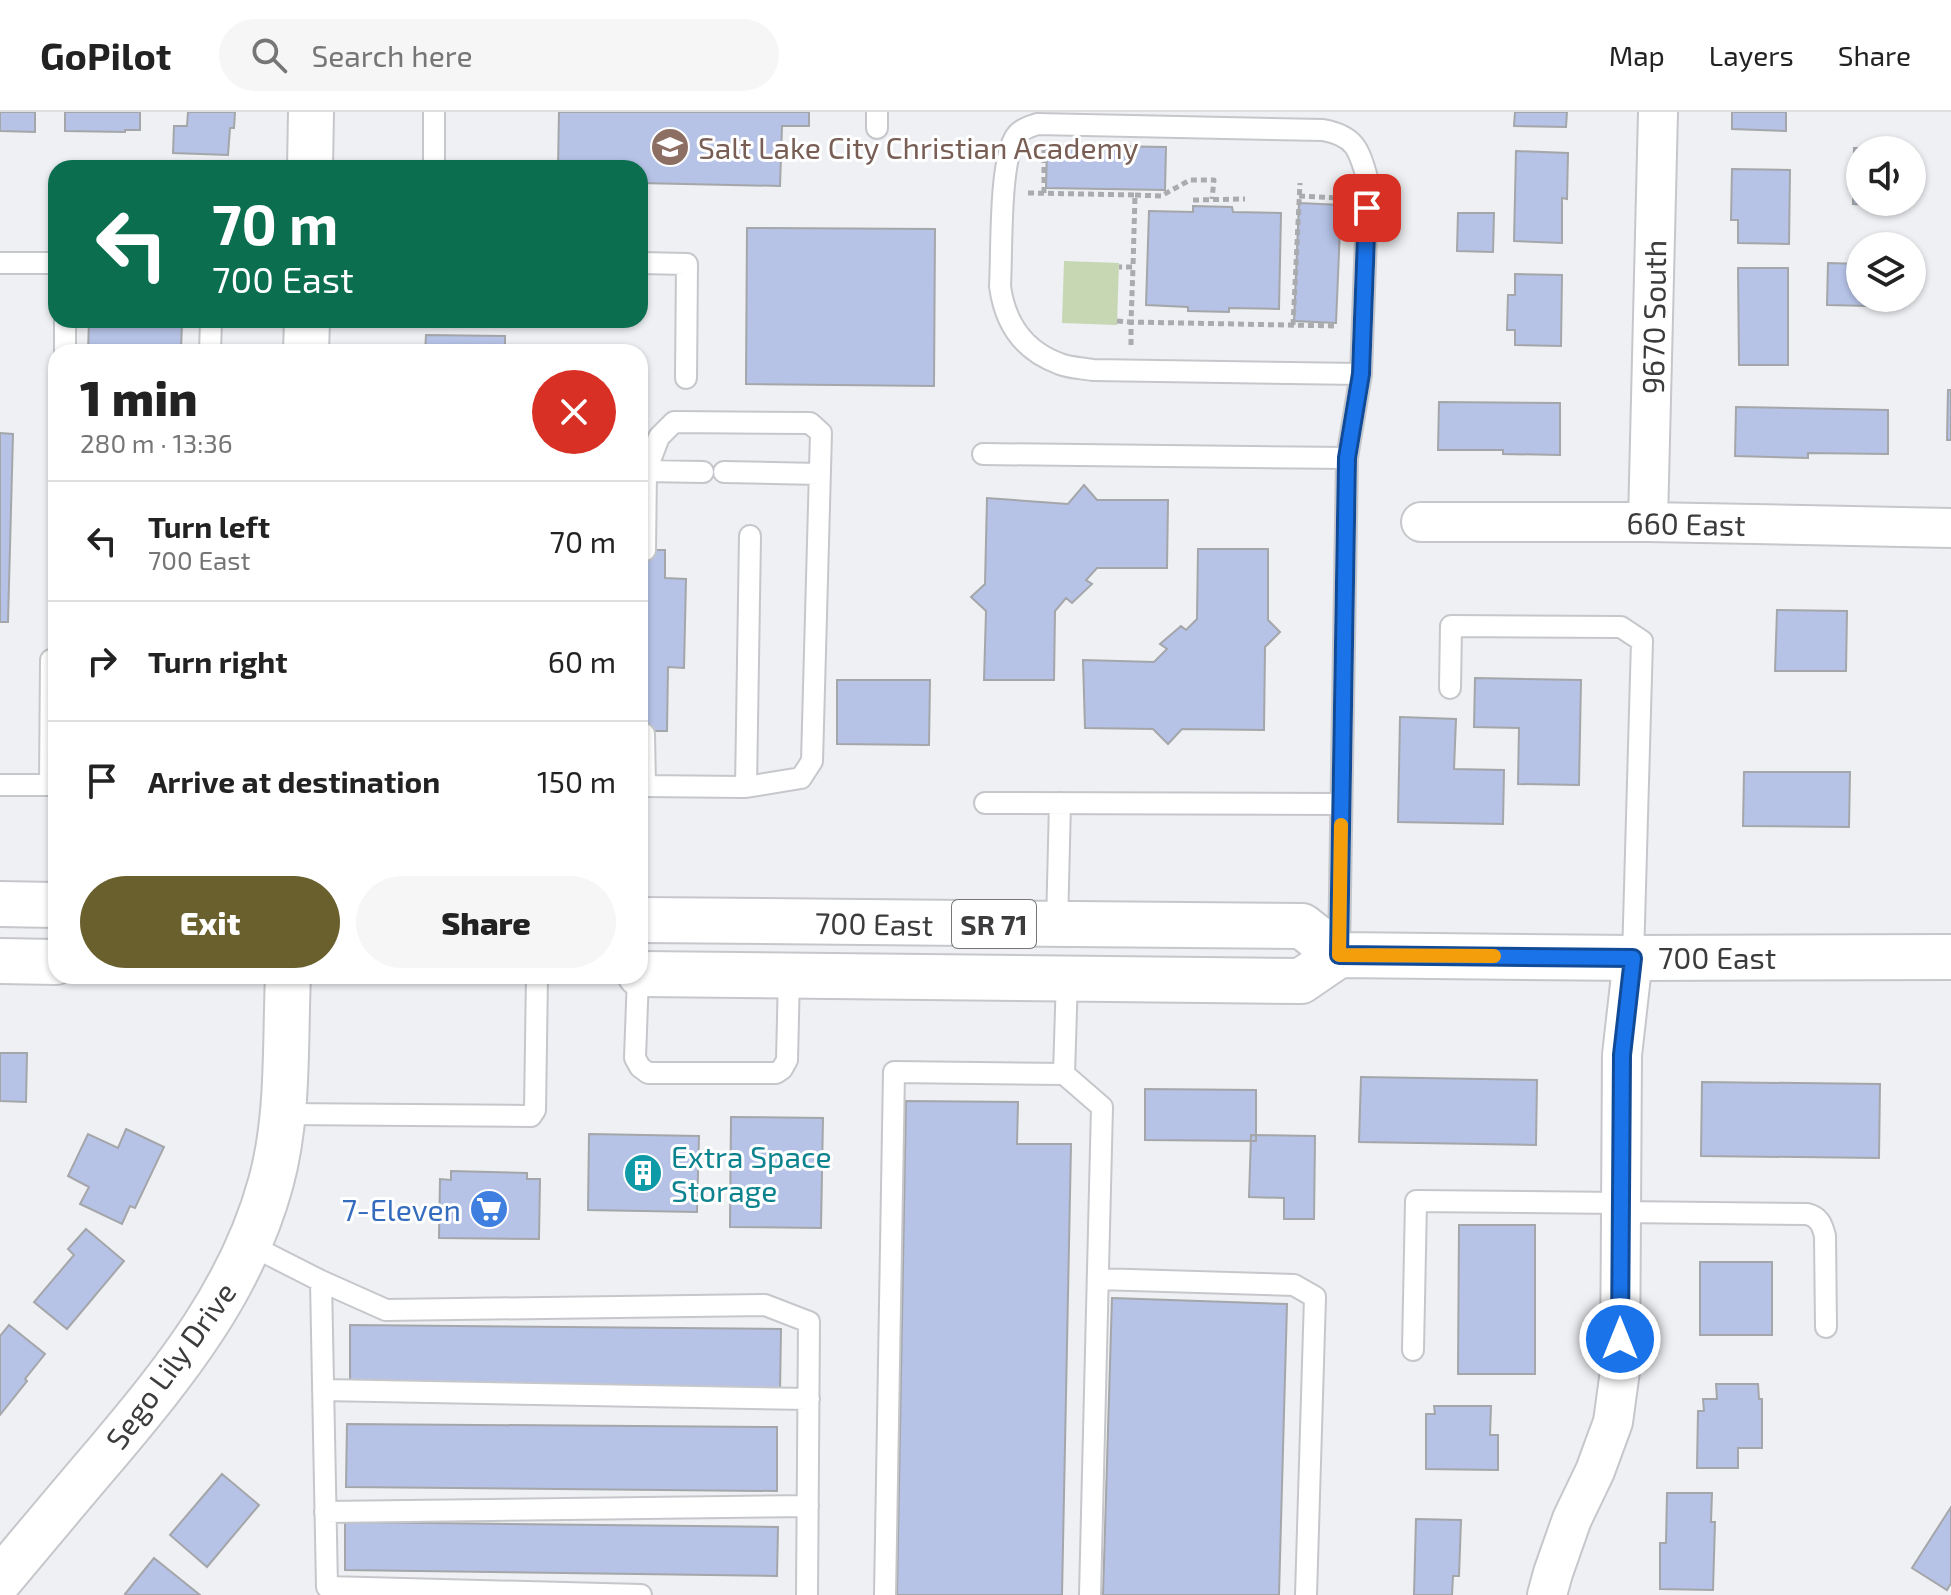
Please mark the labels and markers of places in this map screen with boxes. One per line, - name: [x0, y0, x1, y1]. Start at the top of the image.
- school or university icon: Salt Lake City Christian Academy: [649, 126, 691, 168]
- place label: Salt Lake City Christian Academy: [698, 129, 1139, 165]
- pin: [1333, 174, 1401, 242]
- place label: Extra Space Storage: [671, 1138, 832, 1208]
- building icon: Extra Space Storage: [622, 1152, 664, 1194]
- supermarket icon: 7-Eleven: [468, 1188, 510, 1230]
- place label: 7-Eleven: [342, 1191, 461, 1227]

